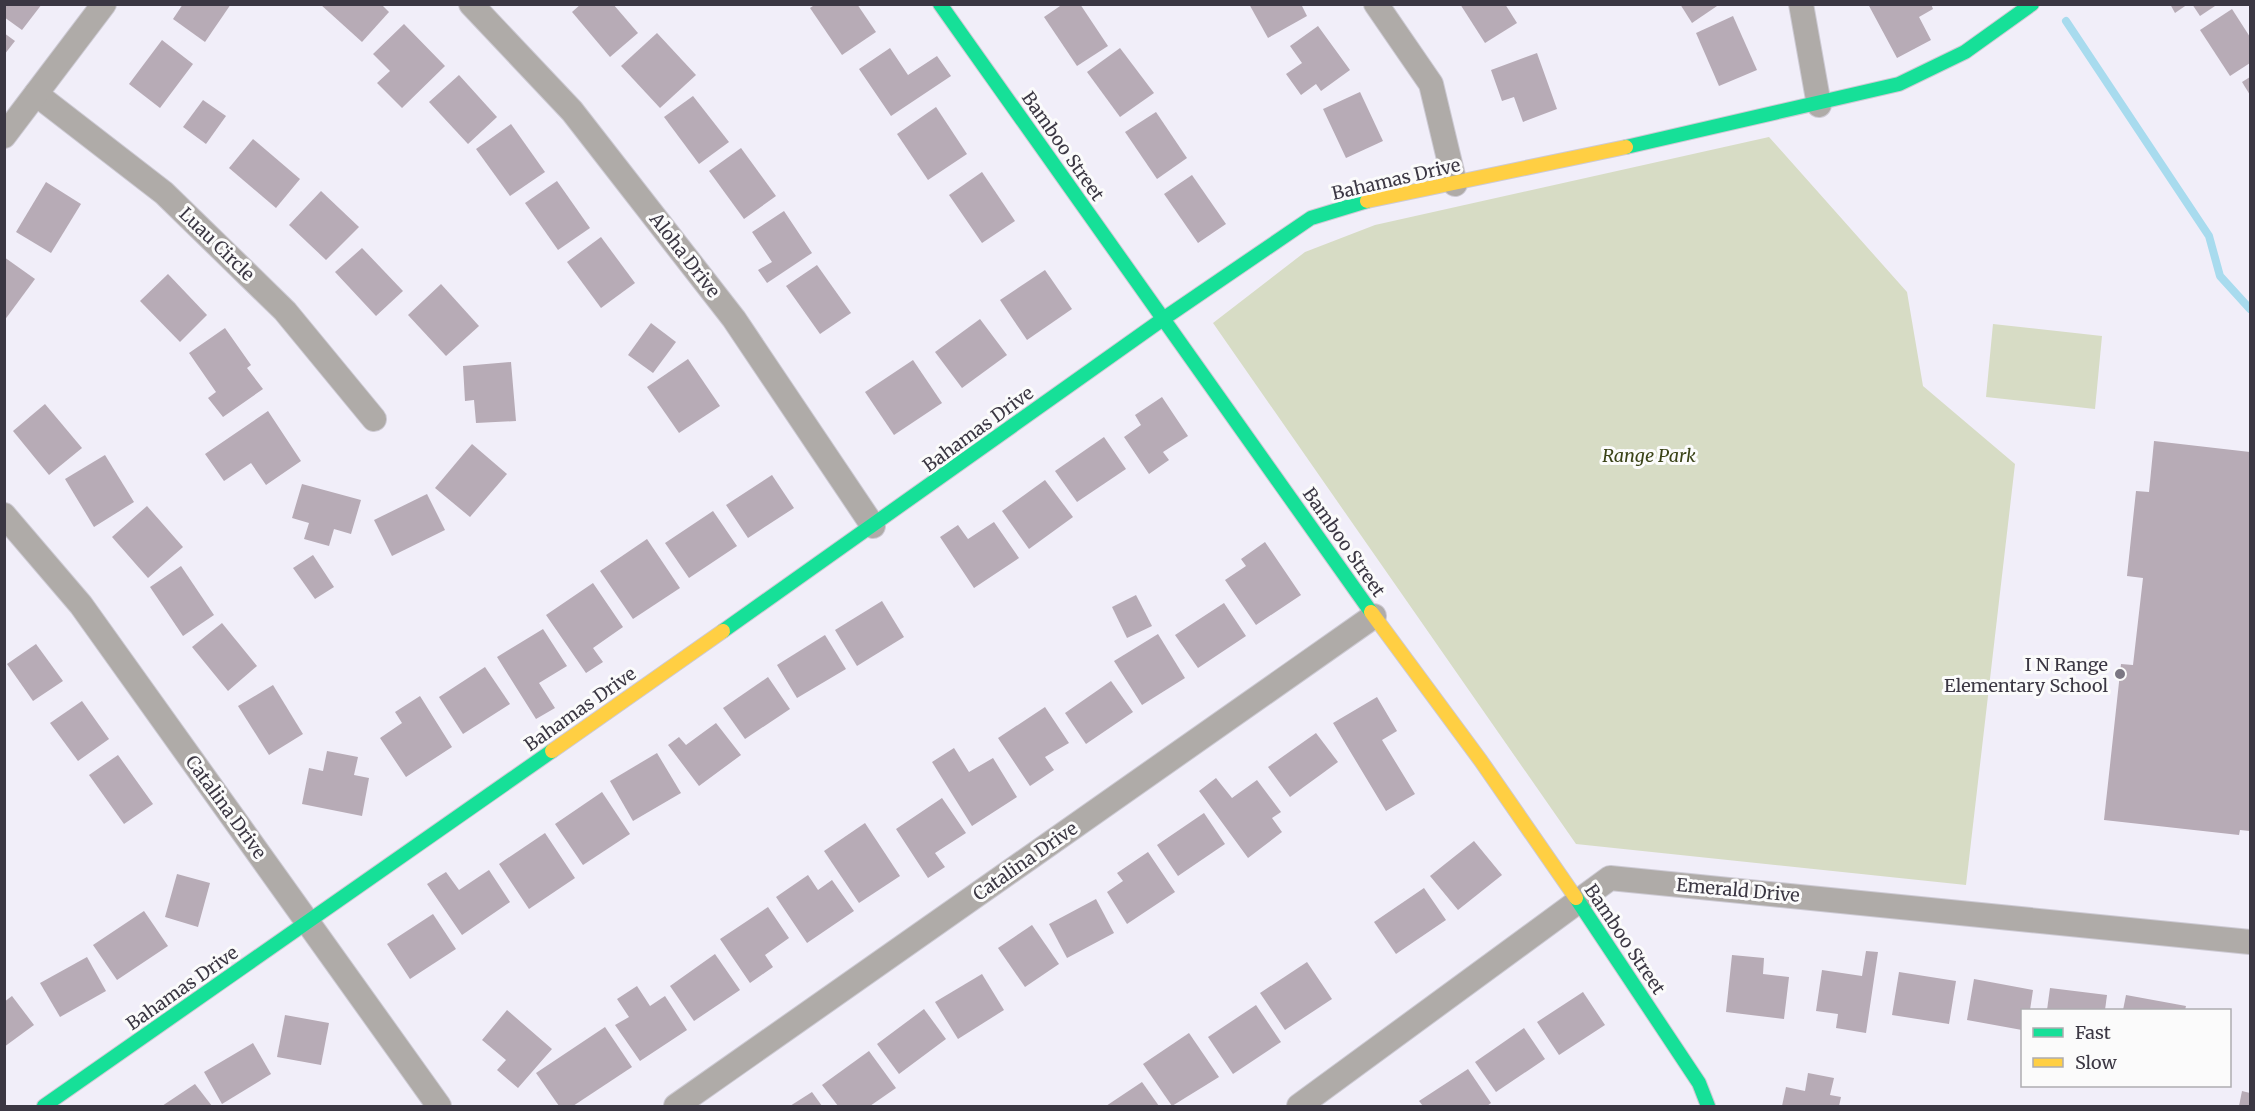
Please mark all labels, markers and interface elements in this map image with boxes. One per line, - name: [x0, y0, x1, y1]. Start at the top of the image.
- street label: Bamboo Street: [1017, 87, 1109, 205]
- street label: Bahamas Drive: [1330, 153, 1462, 205]
- street label: Luau Circle: [174, 202, 260, 286]
- street label: Aloha Drive: [644, 207, 725, 302]
- street label: Bahamas Drive: [918, 381, 1038, 477]
- park label: Range Park: [1602, 444, 1696, 467]
- street label: Bamboo Street: [1298, 483, 1390, 601]
- place label: I N Range Elementary School: [1944, 653, 2108, 697]
- street label: Bahamas Drive: [520, 662, 640, 756]
- marker: I N Range Elementary School: [2113, 667, 2127, 681]
- street label: Catalina Drive: [181, 751, 271, 863]
- street label: Catalina Drive: [968, 817, 1082, 905]
- street label: Emerald Drive: [1675, 873, 1801, 907]
- street label: Bamboo Street: [1580, 879, 1670, 999]
- street label: Bahamas Drive: [122, 941, 242, 1035]
- legend: [2021, 1009, 2231, 1087]
- text: Fast: [2075, 1021, 2111, 1044]
- text: Slow: [2075, 1051, 2118, 1074]

